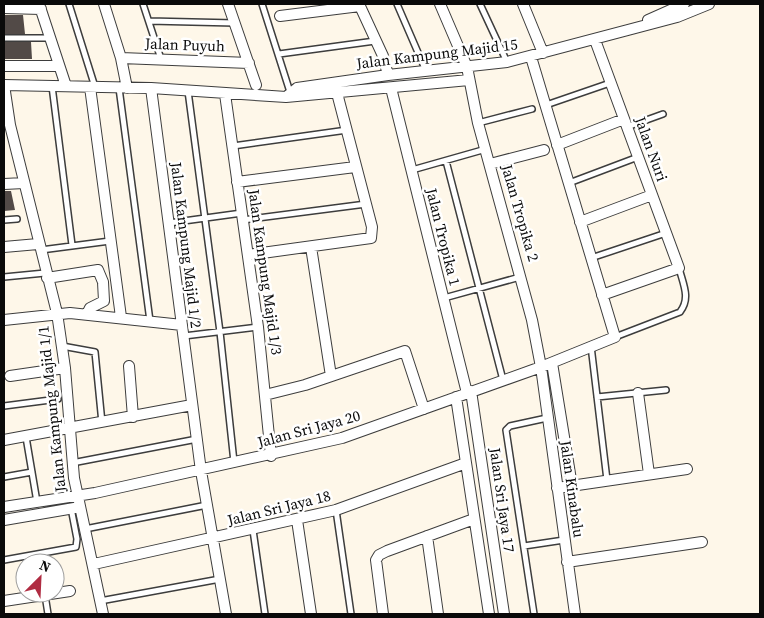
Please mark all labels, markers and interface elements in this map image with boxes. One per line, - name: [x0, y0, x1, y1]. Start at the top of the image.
- street label: Jalan Puyuh: [144, 33, 225, 56]
- street label: Jalan Kampung Majid 15: [354, 33, 519, 74]
- street label: Jalan Nuri: [630, 113, 673, 184]
- street label: Jalan Kampung Majid 1/2: [166, 160, 207, 329]
- street label: Jalan Tropika 2: [496, 161, 544, 264]
- street label: Jalan Tropika 1: [421, 185, 466, 288]
- street label: Jalan Kampung Majid 1/3: [243, 187, 288, 356]
- street label: Jalan Kampung Majid 1/1: [32, 325, 71, 494]
- street label: Jalan Sri Jaya 20: [254, 405, 363, 453]
- street label: Jalan Kinabalu: [555, 438, 590, 539]
- street label: Jalan Sri Jaya 17: [485, 445, 520, 554]
- street label: Jalan Sri Jaya 18: [224, 485, 333, 531]
- north arrow: [15, 553, 65, 603]
- text: N: [37, 555, 54, 577]

